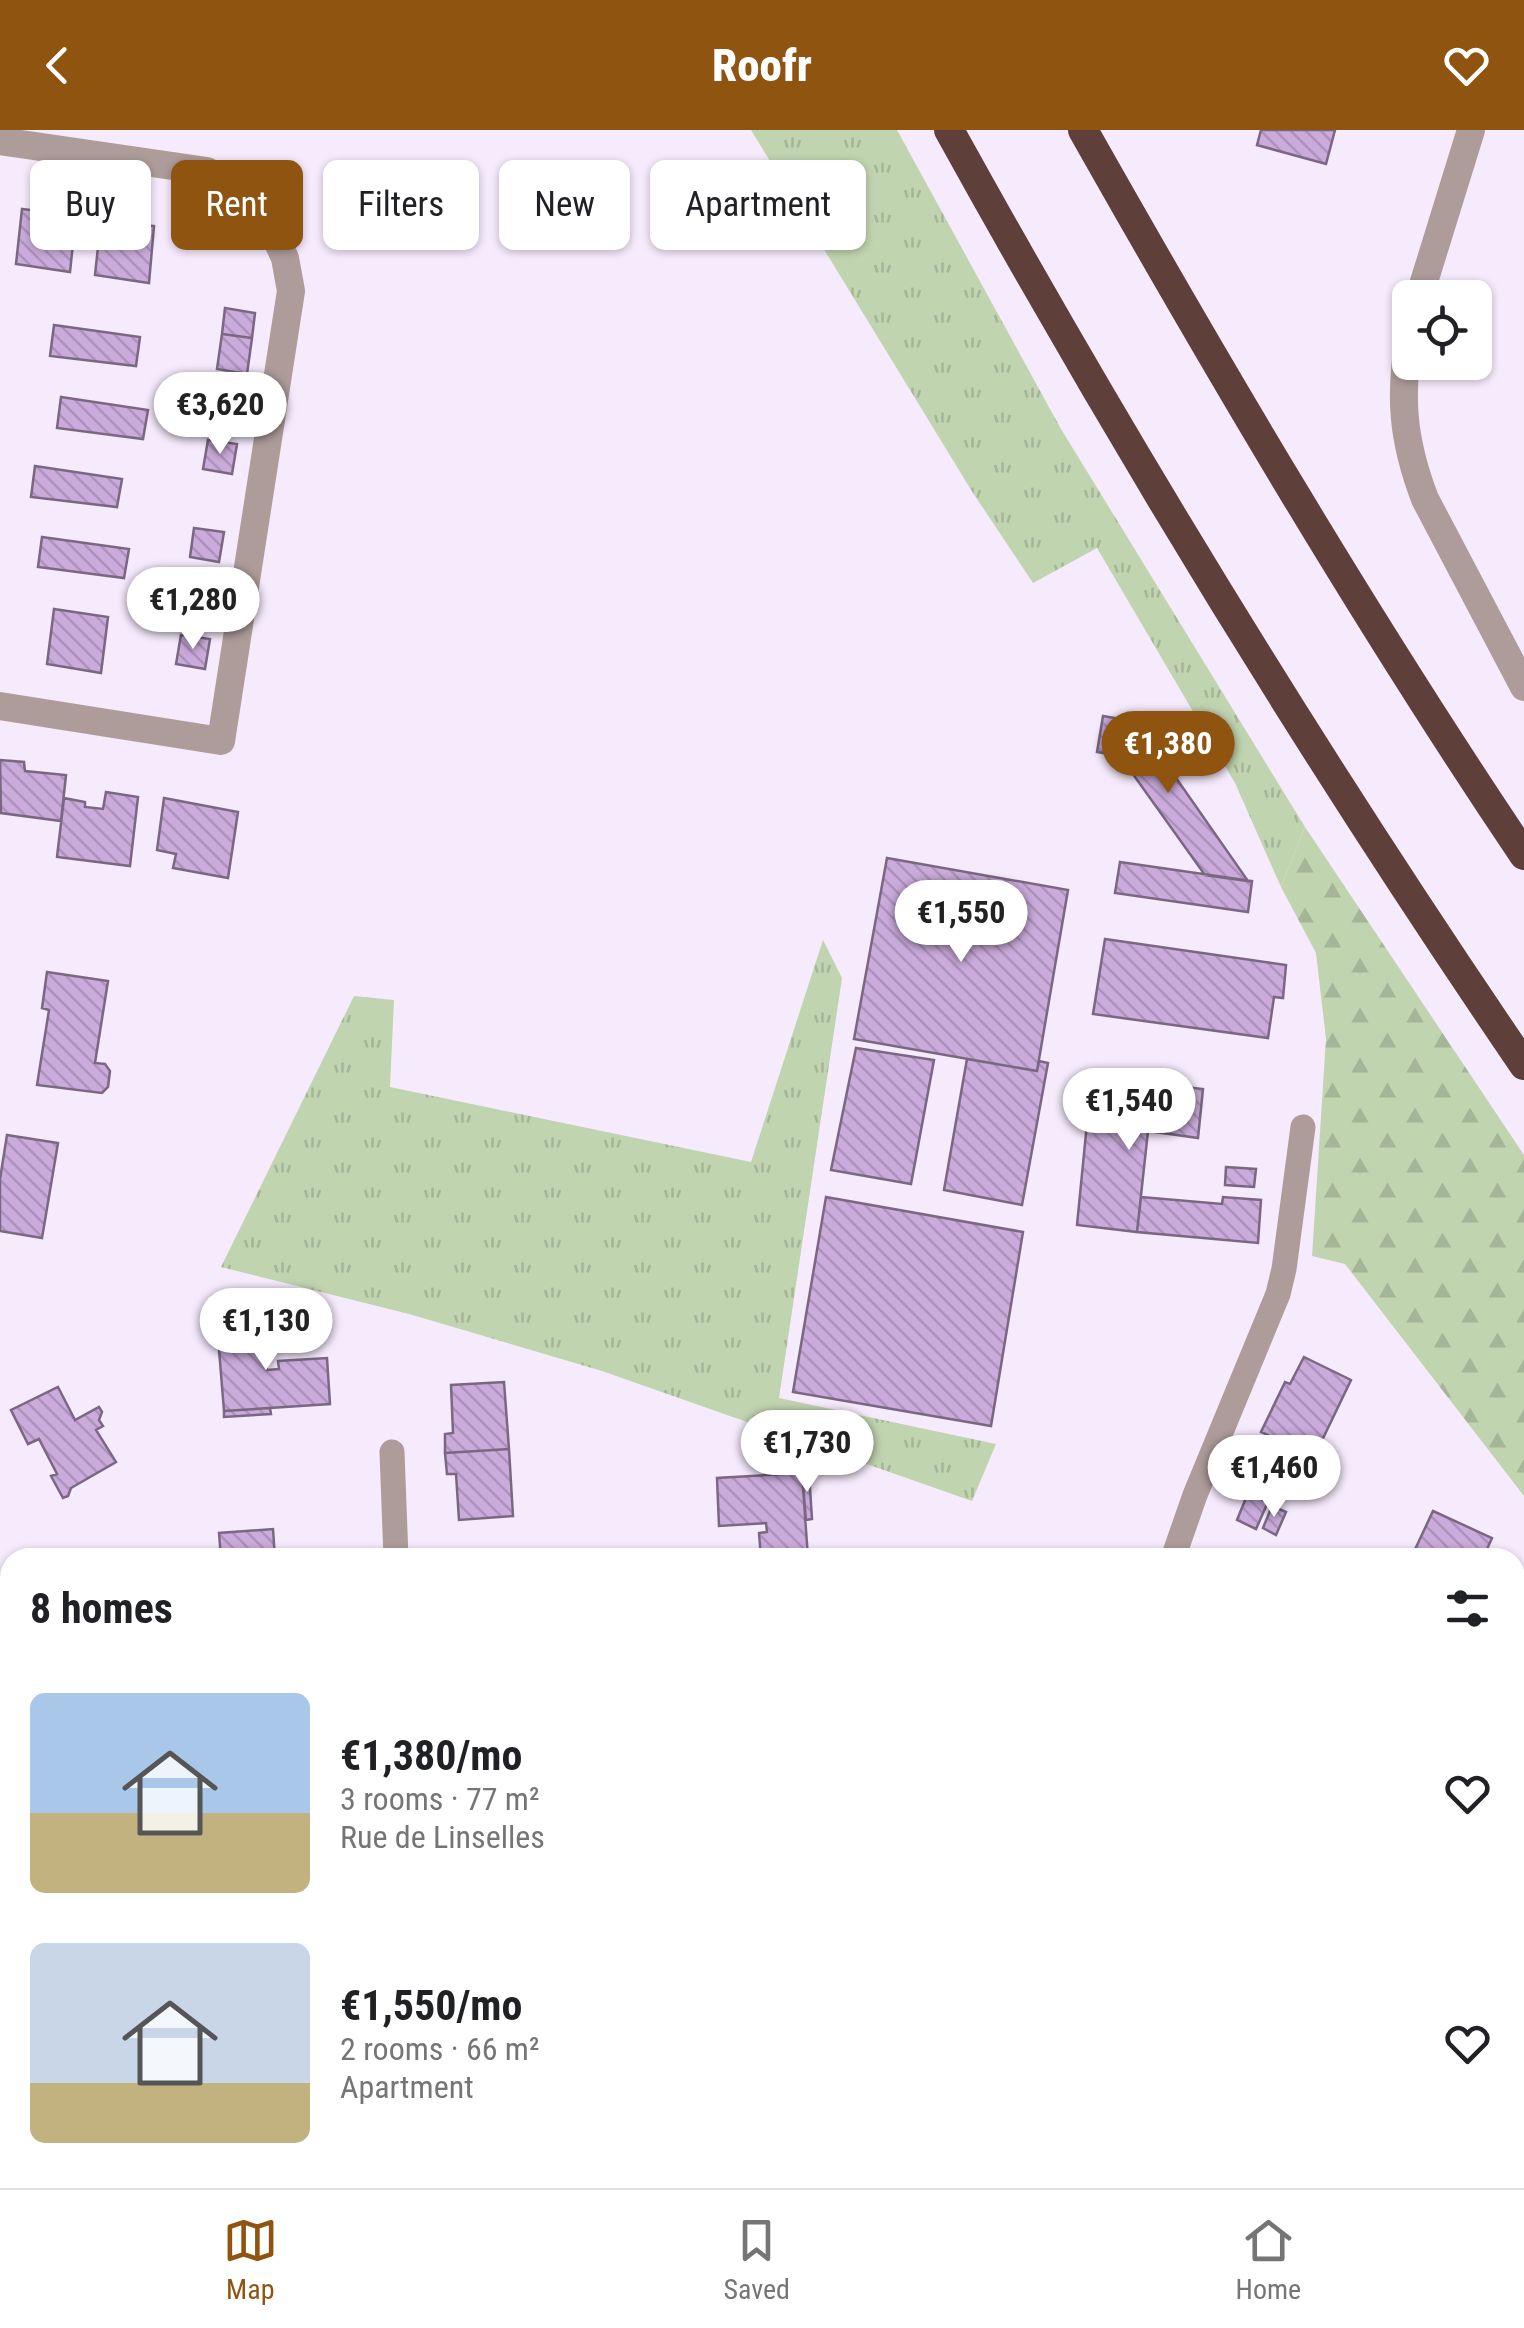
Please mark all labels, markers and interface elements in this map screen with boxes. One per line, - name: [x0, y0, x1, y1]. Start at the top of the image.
- icon: back: [30, 38, 85, 93]
- icon: heart: [1439, 38, 1494, 93]
- text: Roofr: [712, 39, 812, 92]
- chip: Buy: [30, 160, 151, 250]
- chip: Rent: [171, 160, 303, 250]
- chip: Filters: [323, 160, 479, 250]
- chip: New: [499, 160, 630, 250]
- chip: Apartment: [650, 160, 866, 250]
- map controls: [1392, 280, 1492, 380]
- button: locate: [1392, 280, 1492, 380]
- pin: €3,620: [139, 372, 301, 457]
- text: €3,620: [176, 385, 264, 423]
- pin: €1,280: [112, 567, 274, 652]
- text: €1,280: [149, 580, 237, 618]
- pin: €1,380: [1087, 711, 1249, 796]
- text: €1,380: [1124, 724, 1212, 762]
- pin: €1,550: [880, 880, 1042, 965]
- text: €1,550: [917, 893, 1005, 931]
- pin: €1,540: [1048, 1068, 1210, 1153]
- text: €1,540: [1085, 1081, 1173, 1119]
- pin: €1,130: [185, 1288, 347, 1373]
- text: €1,130: [222, 1301, 310, 1339]
- pin: €1,730: [726, 1410, 888, 1495]
- text: €1,730: [763, 1423, 851, 1461]
- pin: €1,460: [1193, 1435, 1355, 1520]
- text: €1,460: [1230, 1448, 1318, 1486]
- icon: filters: [1440, 1581, 1495, 1636]
- text: 8 homes: [30, 1584, 173, 1633]
- text: €1,380/mo: [340, 1731, 522, 1780]
- icon: home: [110, 1733, 230, 1853]
- icon: heart: [1440, 1766, 1495, 1821]
- text: 3 rooms · 77 m²: [340, 1780, 539, 1818]
- text: Rue de Linselles: [340, 1818, 545, 1856]
- text: €1,550/mo: [340, 1981, 522, 2030]
- icon: home: [110, 1983, 230, 2103]
- icon: heart: [1440, 2016, 1495, 2071]
- text: 2 rooms · 66 m²: [340, 2030, 539, 2068]
- text: Apartment: [340, 2068, 474, 2106]
- tab: Map: [223, 2213, 278, 2306]
- tab: Saved: [723, 2213, 790, 2306]
- tab: Home: [1236, 2213, 1301, 2306]

